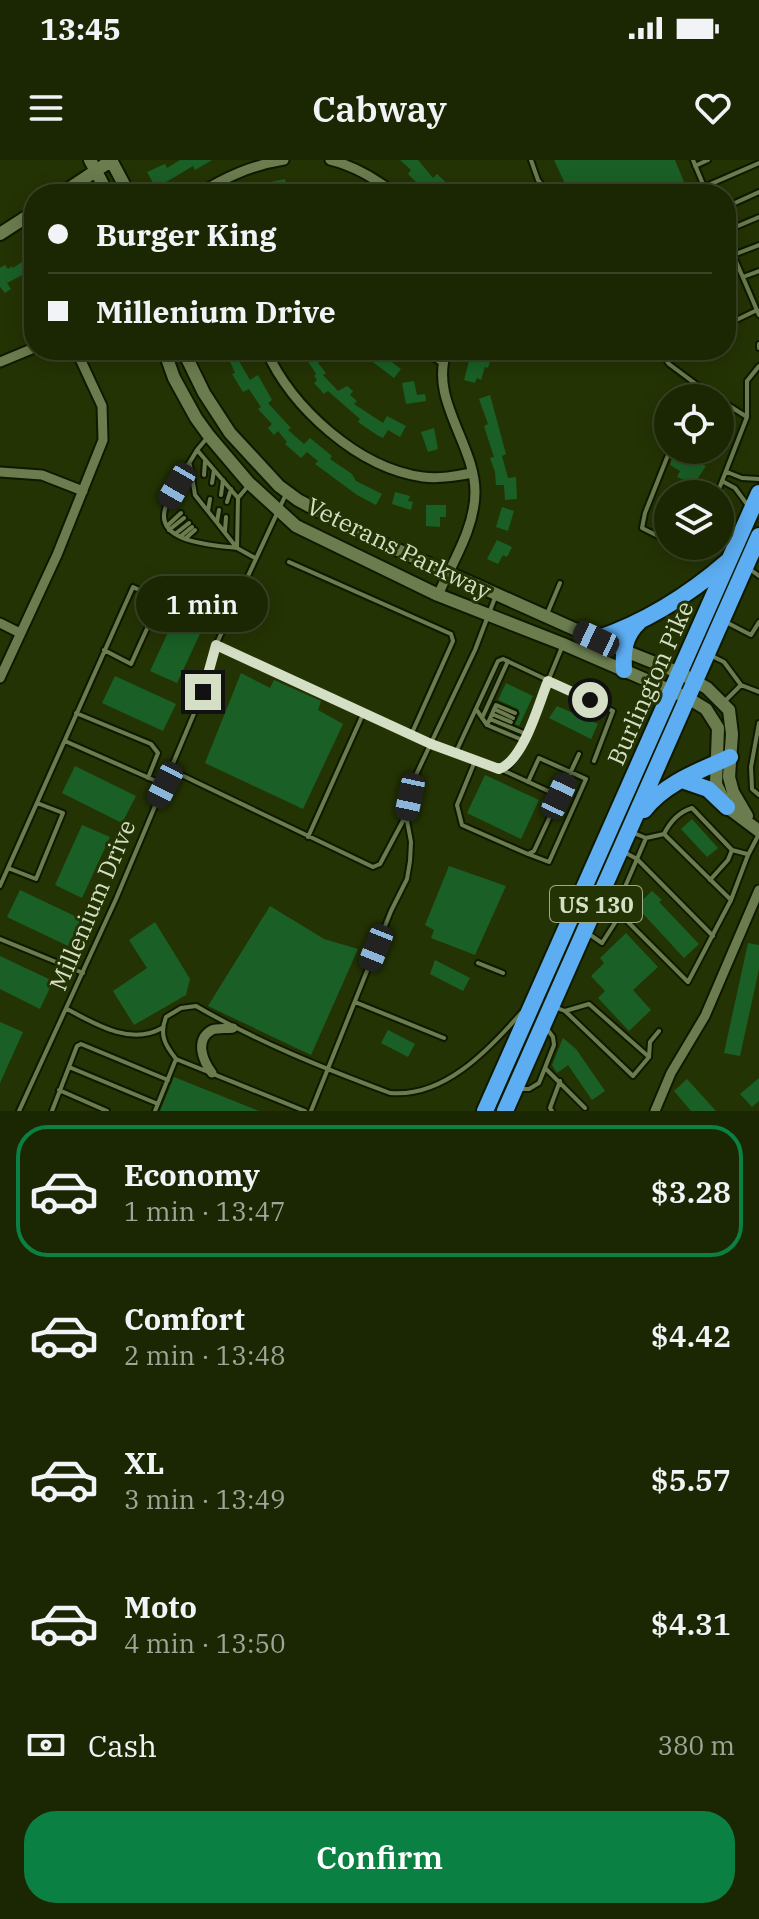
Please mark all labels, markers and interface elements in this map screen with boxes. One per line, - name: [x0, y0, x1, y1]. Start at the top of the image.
- text: 13:45: [40, 9, 121, 48]
- text: Cabway: [312, 85, 447, 132]
- icon: menu: [24, 86, 68, 130]
- icon: heart: [691, 86, 735, 130]
- text: Burger King: [96, 215, 277, 254]
- text: Millenium Drive: [96, 292, 336, 331]
- map controls: [654, 384, 734, 560]
- button: locate: [654, 384, 734, 464]
- car: [155, 459, 199, 513]
- button: layers: [654, 480, 734, 560]
- street label: Veterans Parkway: [301, 489, 497, 607]
- callout: 1 min: [137, 576, 269, 632]
- text: 1 min: [166, 587, 238, 621]
- street label: Burlington Pike: [599, 596, 701, 770]
- car: [569, 618, 623, 660]
- route end: [185, 674, 221, 710]
- route start: [572, 682, 608, 718]
- car: [143, 758, 187, 812]
- car: [538, 769, 580, 823]
- car: [393, 771, 427, 823]
- street label: Millenium Drive: [42, 815, 142, 995]
- road number: US 130: [550, 886, 642, 922]
- car: [356, 921, 396, 975]
- icon: car: [28, 1155, 100, 1227]
- text: Economy: [124, 1155, 260, 1194]
- text: $3.28: [651, 1172, 731, 1211]
- text: 1 min · 13:47: [124, 1194, 286, 1228]
- icon: car: [28, 1299, 100, 1371]
- text: Comfort: [124, 1299, 245, 1338]
- text: $4.42: [651, 1316, 731, 1355]
- text: 2 min · 13:48: [124, 1338, 286, 1372]
- icon: car: [28, 1443, 100, 1515]
- text: XL: [124, 1443, 164, 1482]
- text: $5.57: [651, 1460, 731, 1499]
- text: 3 min · 13:49: [124, 1482, 286, 1516]
- icon: car: [28, 1587, 100, 1659]
- text: Moto: [124, 1587, 197, 1626]
- text: $4.31: [651, 1604, 731, 1643]
- text: 4 min · 13:50: [124, 1626, 286, 1660]
- icon: cash: [24, 1723, 68, 1767]
- text: Cash: [88, 1726, 157, 1765]
- text: 380 m: [657, 1728, 735, 1762]
- button: Confirm: [24, 1811, 735, 1903]

